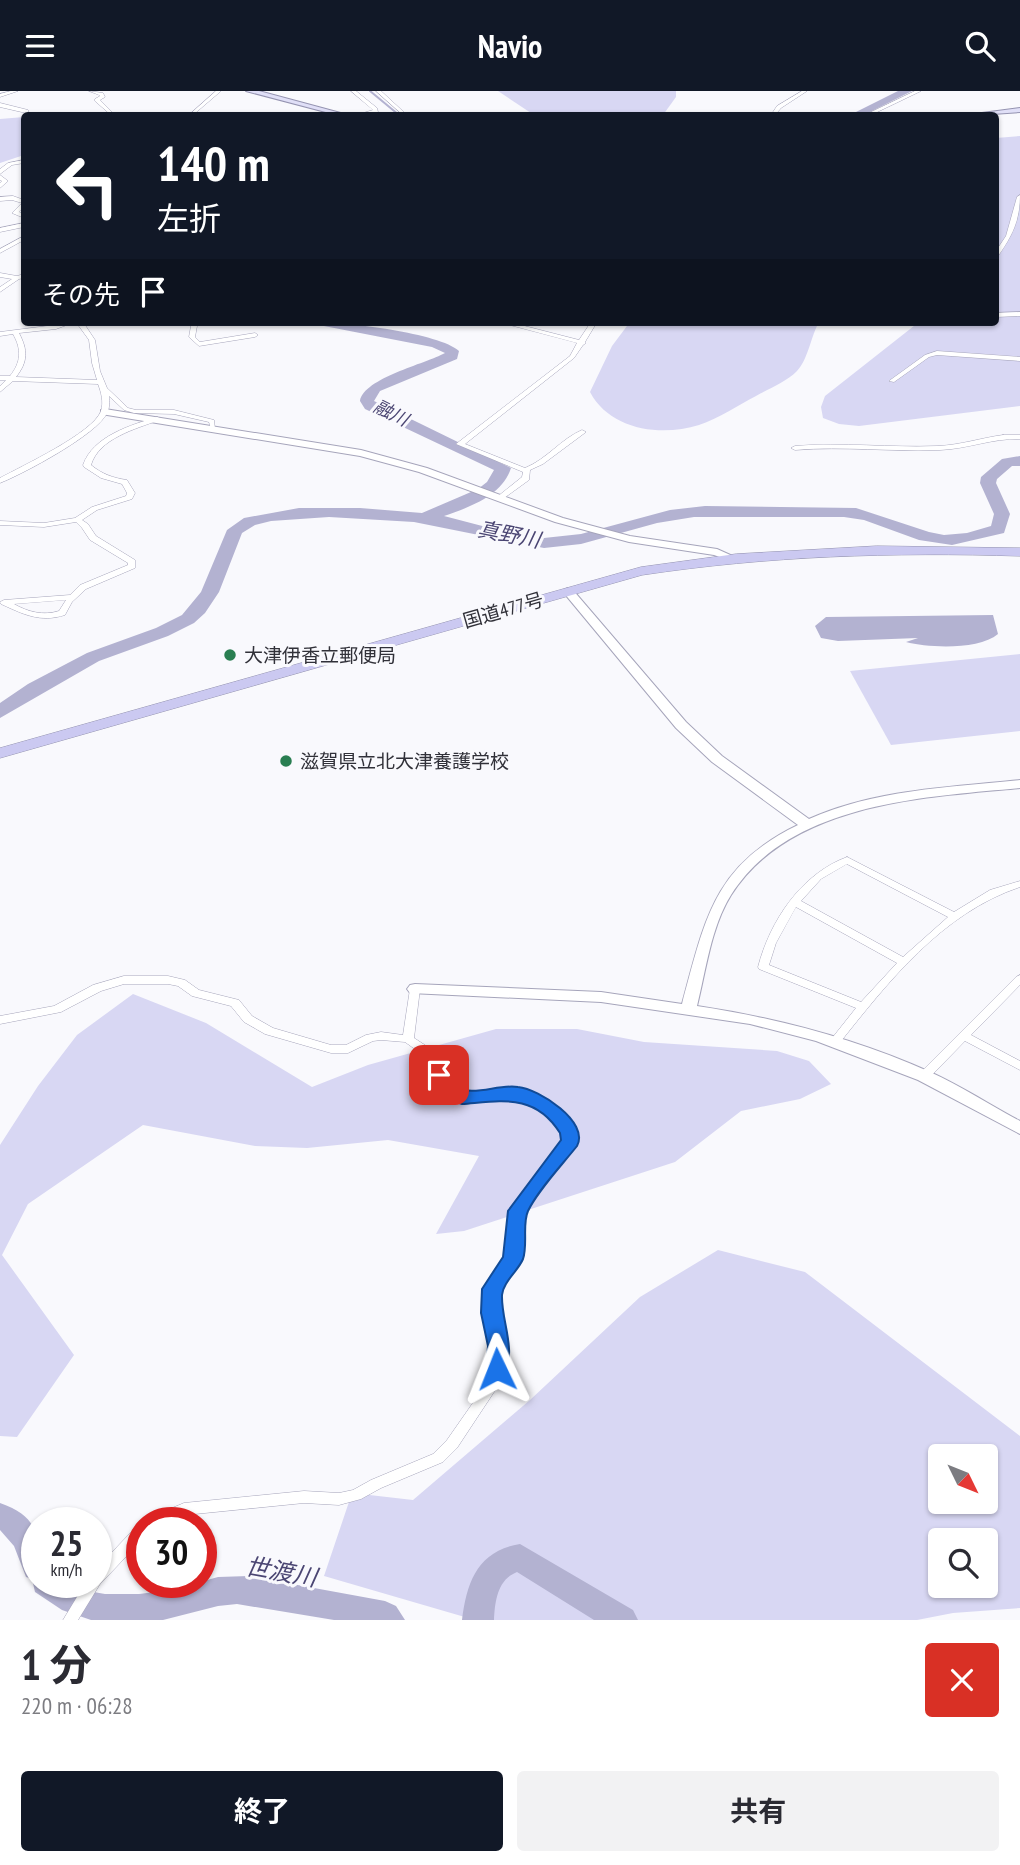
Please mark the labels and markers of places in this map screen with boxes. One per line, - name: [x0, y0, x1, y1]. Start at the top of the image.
- place label: 大津伊香立郵便局: [244, 643, 396, 667]
- marker: 大津伊香立郵便局: [222, 647, 238, 663]
- place label: 滋賀県立北大津養護学校: [300, 749, 509, 773]
- marker: 滋賀県立北大津養護学校: [278, 753, 294, 769]
- pin: [409, 1045, 469, 1105]

